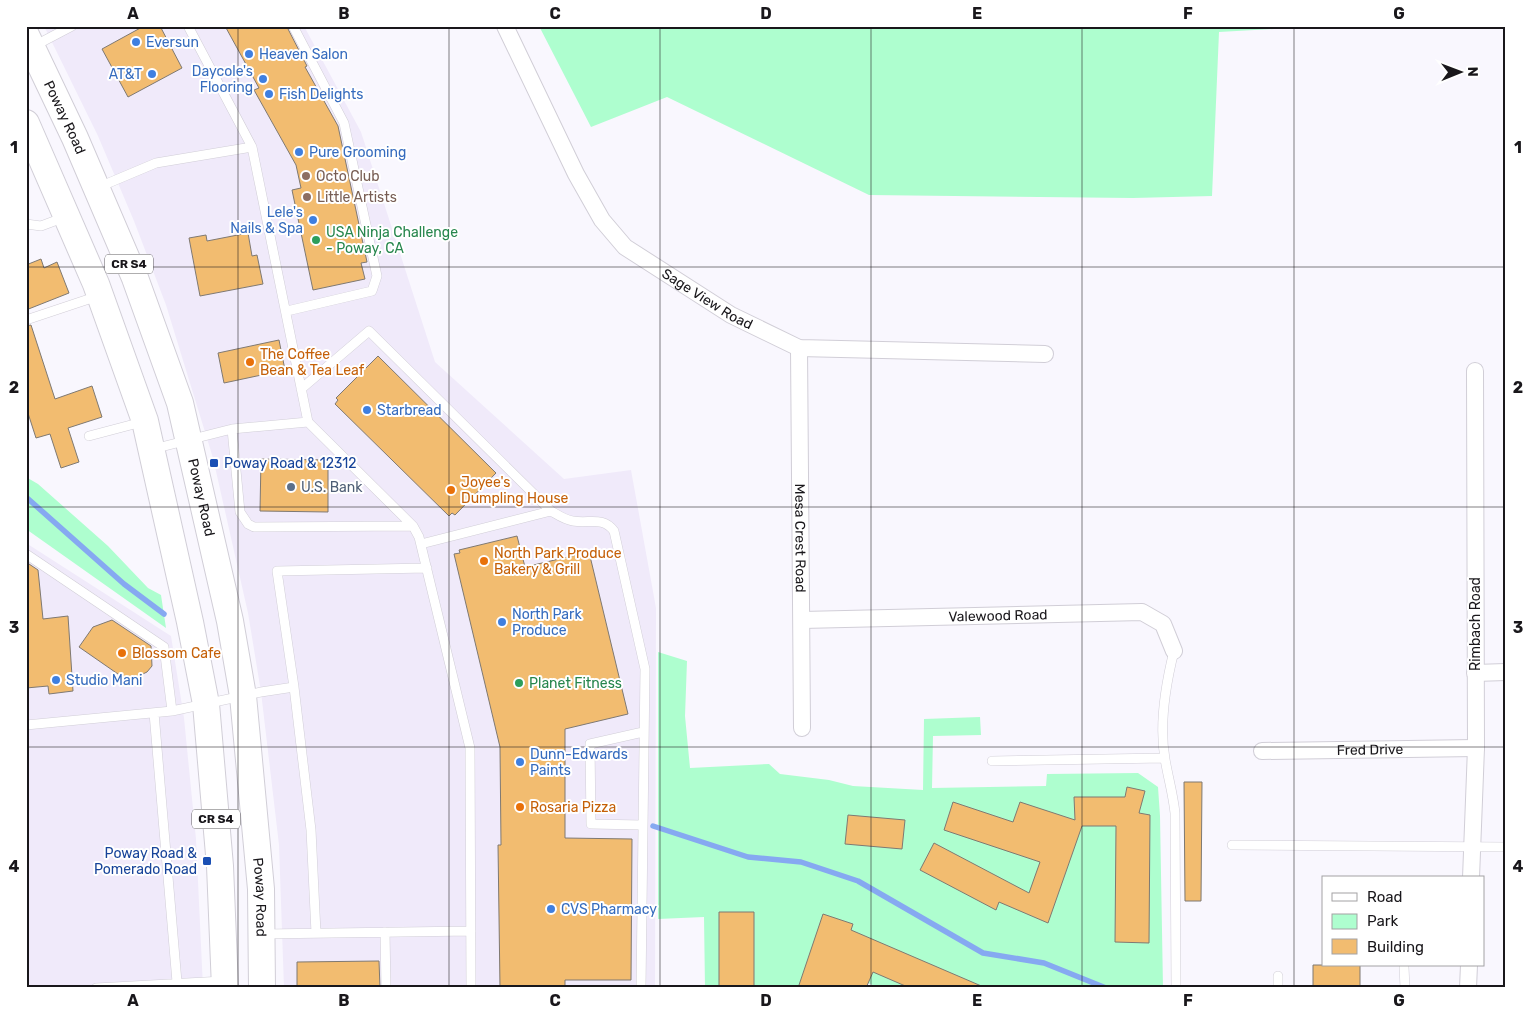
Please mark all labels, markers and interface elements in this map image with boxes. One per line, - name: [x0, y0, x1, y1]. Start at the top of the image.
- text: A: [127, 4, 139, 23]
- text: B: [338, 4, 350, 23]
- text: C: [549, 4, 561, 23]
- text: D: [760, 4, 772, 23]
- text: E: [972, 4, 982, 23]
- text: F: [1183, 4, 1193, 23]
- text: G: [1393, 4, 1405, 23]
- place label: Eversun: [146, 34, 199, 51]
- marker: Eversun: [130, 36, 142, 48]
- place label: Heaven Salon: [259, 46, 348, 63]
- marker: Heaven Salon: [243, 48, 255, 60]
- north arrow: [1434, 48, 1484, 98]
- place label: Daycole's Flooring: [192, 63, 253, 96]
- place label: AT&T: [109, 66, 142, 83]
- text: N: [1464, 67, 1481, 77]
- marker: AT&T: [146, 68, 158, 80]
- marker: Daycole's Flooring: [257, 73, 269, 85]
- street label: Poway Road: [40, 78, 89, 157]
- place label: Fish Delights: [279, 86, 363, 103]
- marker: Fish Delights: [263, 88, 275, 100]
- text: 1: [10, 138, 18, 157]
- text: 1: [1514, 138, 1522, 157]
- place label: Pure Grooming: [309, 144, 406, 161]
- marker: Pure Grooming: [293, 146, 305, 158]
- place label: Octo Club: [316, 168, 380, 185]
- marker: Octo Club: [300, 170, 312, 182]
- place label: Little Artists: [317, 189, 397, 206]
- marker: Little Artists: [301, 191, 313, 203]
- place label: Lele's Nails & Spa: [230, 204, 303, 237]
- marker: Lele's Nails & Spa: [307, 214, 319, 226]
- place label: USA Ninja Challenge - Poway, CA: [326, 224, 458, 257]
- marker: USA Ninja Challenge - Poway, CA: [310, 234, 322, 246]
- road number: CR S4: [105, 254, 153, 274]
- street label: Sage View Road: [659, 265, 755, 333]
- place label: The Coffee Bean & Tea Leaf: [260, 346, 365, 379]
- marker: The Coffee Bean & Tea Leaf: [244, 356, 256, 368]
- text: 2: [9, 378, 19, 397]
- text: 2: [1513, 378, 1523, 397]
- place label: Starbread: [377, 402, 442, 419]
- marker: Starbread: [361, 404, 373, 416]
- place label: Poway Road & 12312: [224, 455, 356, 472]
- street label: Poway Road: [184, 457, 218, 538]
- marker: Poway Road & 12312: [208, 457, 220, 469]
- place label: Joyee's Dumpling House: [461, 474, 569, 507]
- place label: U.S. Bank: [301, 479, 363, 496]
- marker: U.S. Bank: [285, 481, 297, 493]
- street label: Mesa Crest Road: [791, 483, 809, 593]
- marker: Joyee's Dumpling House: [445, 484, 457, 496]
- place label: North Park Produce Bakery & Grill: [494, 545, 622, 578]
- marker: North Park Produce Bakery & Grill: [478, 555, 490, 567]
- street label: Rimbach Road: [1467, 577, 1484, 671]
- place label: North Park Produce: [512, 606, 582, 639]
- street label: Valewood Road: [948, 606, 1048, 626]
- marker: North Park Produce: [496, 616, 508, 628]
- text: 3: [9, 618, 19, 637]
- text: 3: [1513, 618, 1523, 637]
- place label: Blossom Cafe: [132, 645, 221, 662]
- marker: Blossom Cafe: [116, 647, 128, 659]
- place label: Studio Mani: [66, 672, 143, 689]
- marker: Studio Mani: [50, 674, 62, 686]
- place label: Planet Fitness: [529, 675, 622, 692]
- marker: Planet Fitness: [513, 677, 525, 689]
- street label: Fred Drive: [1337, 741, 1404, 759]
- place label: Dunn-Edwards Paints: [530, 746, 628, 779]
- marker: Dunn-Edwards Paints: [514, 756, 526, 768]
- place label: Rosaria Pizza: [530, 799, 616, 816]
- marker: Rosaria Pizza: [514, 801, 526, 813]
- road number: CR S4: [192, 810, 240, 829]
- place label: Poway Road & Pomerado Road: [94, 845, 197, 878]
- marker: Poway Road & Pomerado Road: [201, 855, 213, 867]
- text: 4: [9, 857, 20, 876]
- street label: Poway Road: [249, 857, 269, 937]
- text: 4: [1513, 857, 1524, 876]
- legend: [1322, 876, 1484, 966]
- text: Road: [1367, 888, 1403, 906]
- place label: CVS Pharmacy: [561, 901, 657, 918]
- marker: CVS Pharmacy: [545, 903, 557, 915]
- text: Park: [1367, 912, 1398, 930]
- text: Building: [1367, 938, 1424, 956]
- text: A: [127, 991, 139, 1010]
- text: B: [338, 991, 350, 1010]
- text: C: [549, 991, 561, 1010]
- text: D: [760, 991, 772, 1010]
- text: E: [972, 991, 982, 1010]
- text: F: [1183, 991, 1193, 1010]
- text: G: [1393, 991, 1405, 1010]

